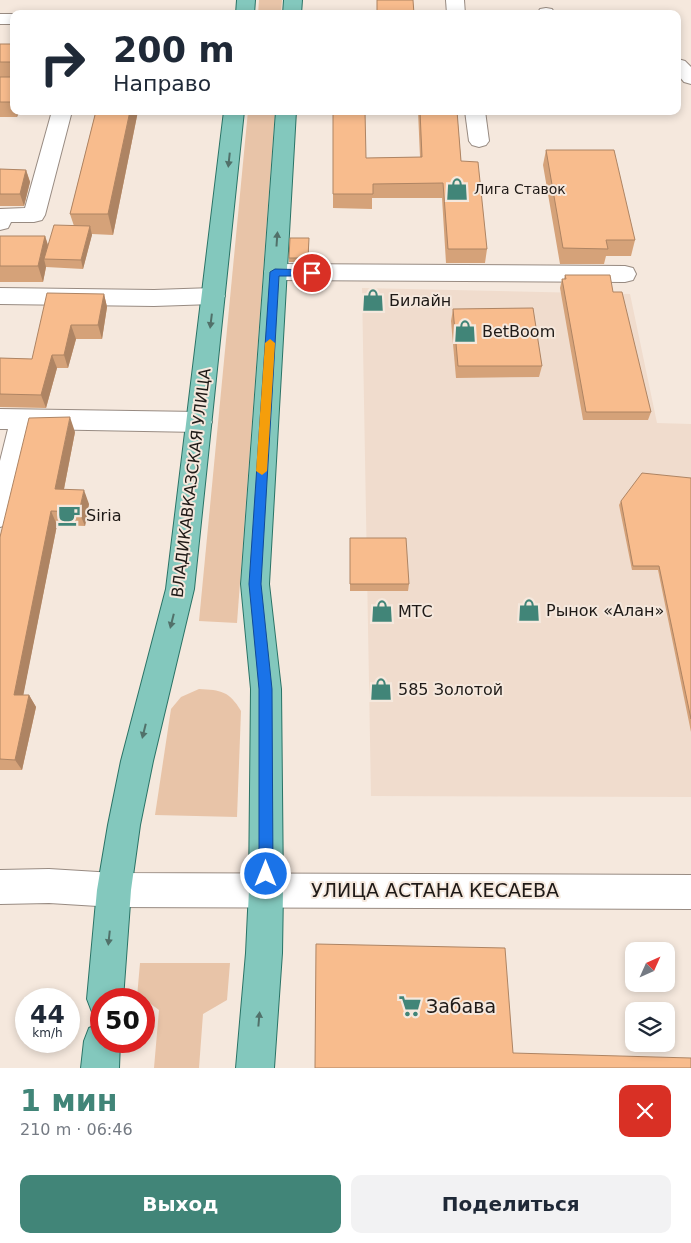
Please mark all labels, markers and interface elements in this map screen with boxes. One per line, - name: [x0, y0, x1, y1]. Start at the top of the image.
- icon: right: [30, 30, 95, 95]
- text: 200 m: [113, 30, 235, 70]
- text: Направо: [113, 71, 211, 96]
- one-way arrow: [225, 152, 233, 168]
- shop icon: Лига Ставок: [444, 176, 470, 202]
- place label: Лига Ставок: [474, 181, 566, 197]
- one-way arrow: [273, 231, 281, 247]
- pin: [291, 252, 333, 294]
- icon: arrive: [298, 259, 326, 287]
- shop icon: Билайн: [360, 287, 386, 313]
- place label: Билайн: [389, 291, 451, 310]
- one-way arrow: [207, 313, 215, 329]
- shop icon: BetBoom: [452, 318, 478, 344]
- place label: BetBoom: [482, 322, 555, 341]
- street label: ВЛАДИКАВКАЗСКАЯ УЛИЦА: [167, 367, 215, 599]
- cafe icon: Siria: [56, 502, 82, 528]
- place label: Siria: [86, 506, 121, 525]
- shop icon: Рынок «Алан»: [516, 597, 542, 623]
- shop icon: МТС: [369, 598, 395, 624]
- place label: Рынок «Алан»: [546, 601, 664, 620]
- place label: МТС: [398, 602, 433, 621]
- one-way arrow: [168, 613, 176, 628]
- shop icon: 585 Золотой: [368, 676, 394, 702]
- place label: 585 Золотой: [398, 680, 503, 699]
- one-way arrow: [140, 723, 148, 738]
- position arrow: [239, 847, 291, 899]
- street label: УЛИЦА АСТАНА КЕСАЕВА: [311, 879, 559, 901]
- one-way arrow: [105, 930, 113, 946]
- north arrow: [625, 942, 675, 992]
- map controls: [625, 942, 675, 1052]
- speed limit sign: 50: [90, 988, 155, 1053]
- supermarket icon: Забава: [397, 993, 423, 1019]
- place label: Забава: [426, 995, 496, 1017]
- text: 44: [30, 1000, 65, 1029]
- button: layers: [625, 1002, 675, 1052]
- one-way arrow: [255, 1011, 263, 1027]
- text: km/h: [32, 1026, 63, 1040]
- text: 1 мин: [20, 1083, 118, 1118]
- button: close: [619, 1085, 671, 1137]
- text: 210 m · 06:46: [20, 1120, 133, 1139]
- button: Выход: [20, 1175, 341, 1233]
- button: Поделиться: [351, 1175, 671, 1233]

